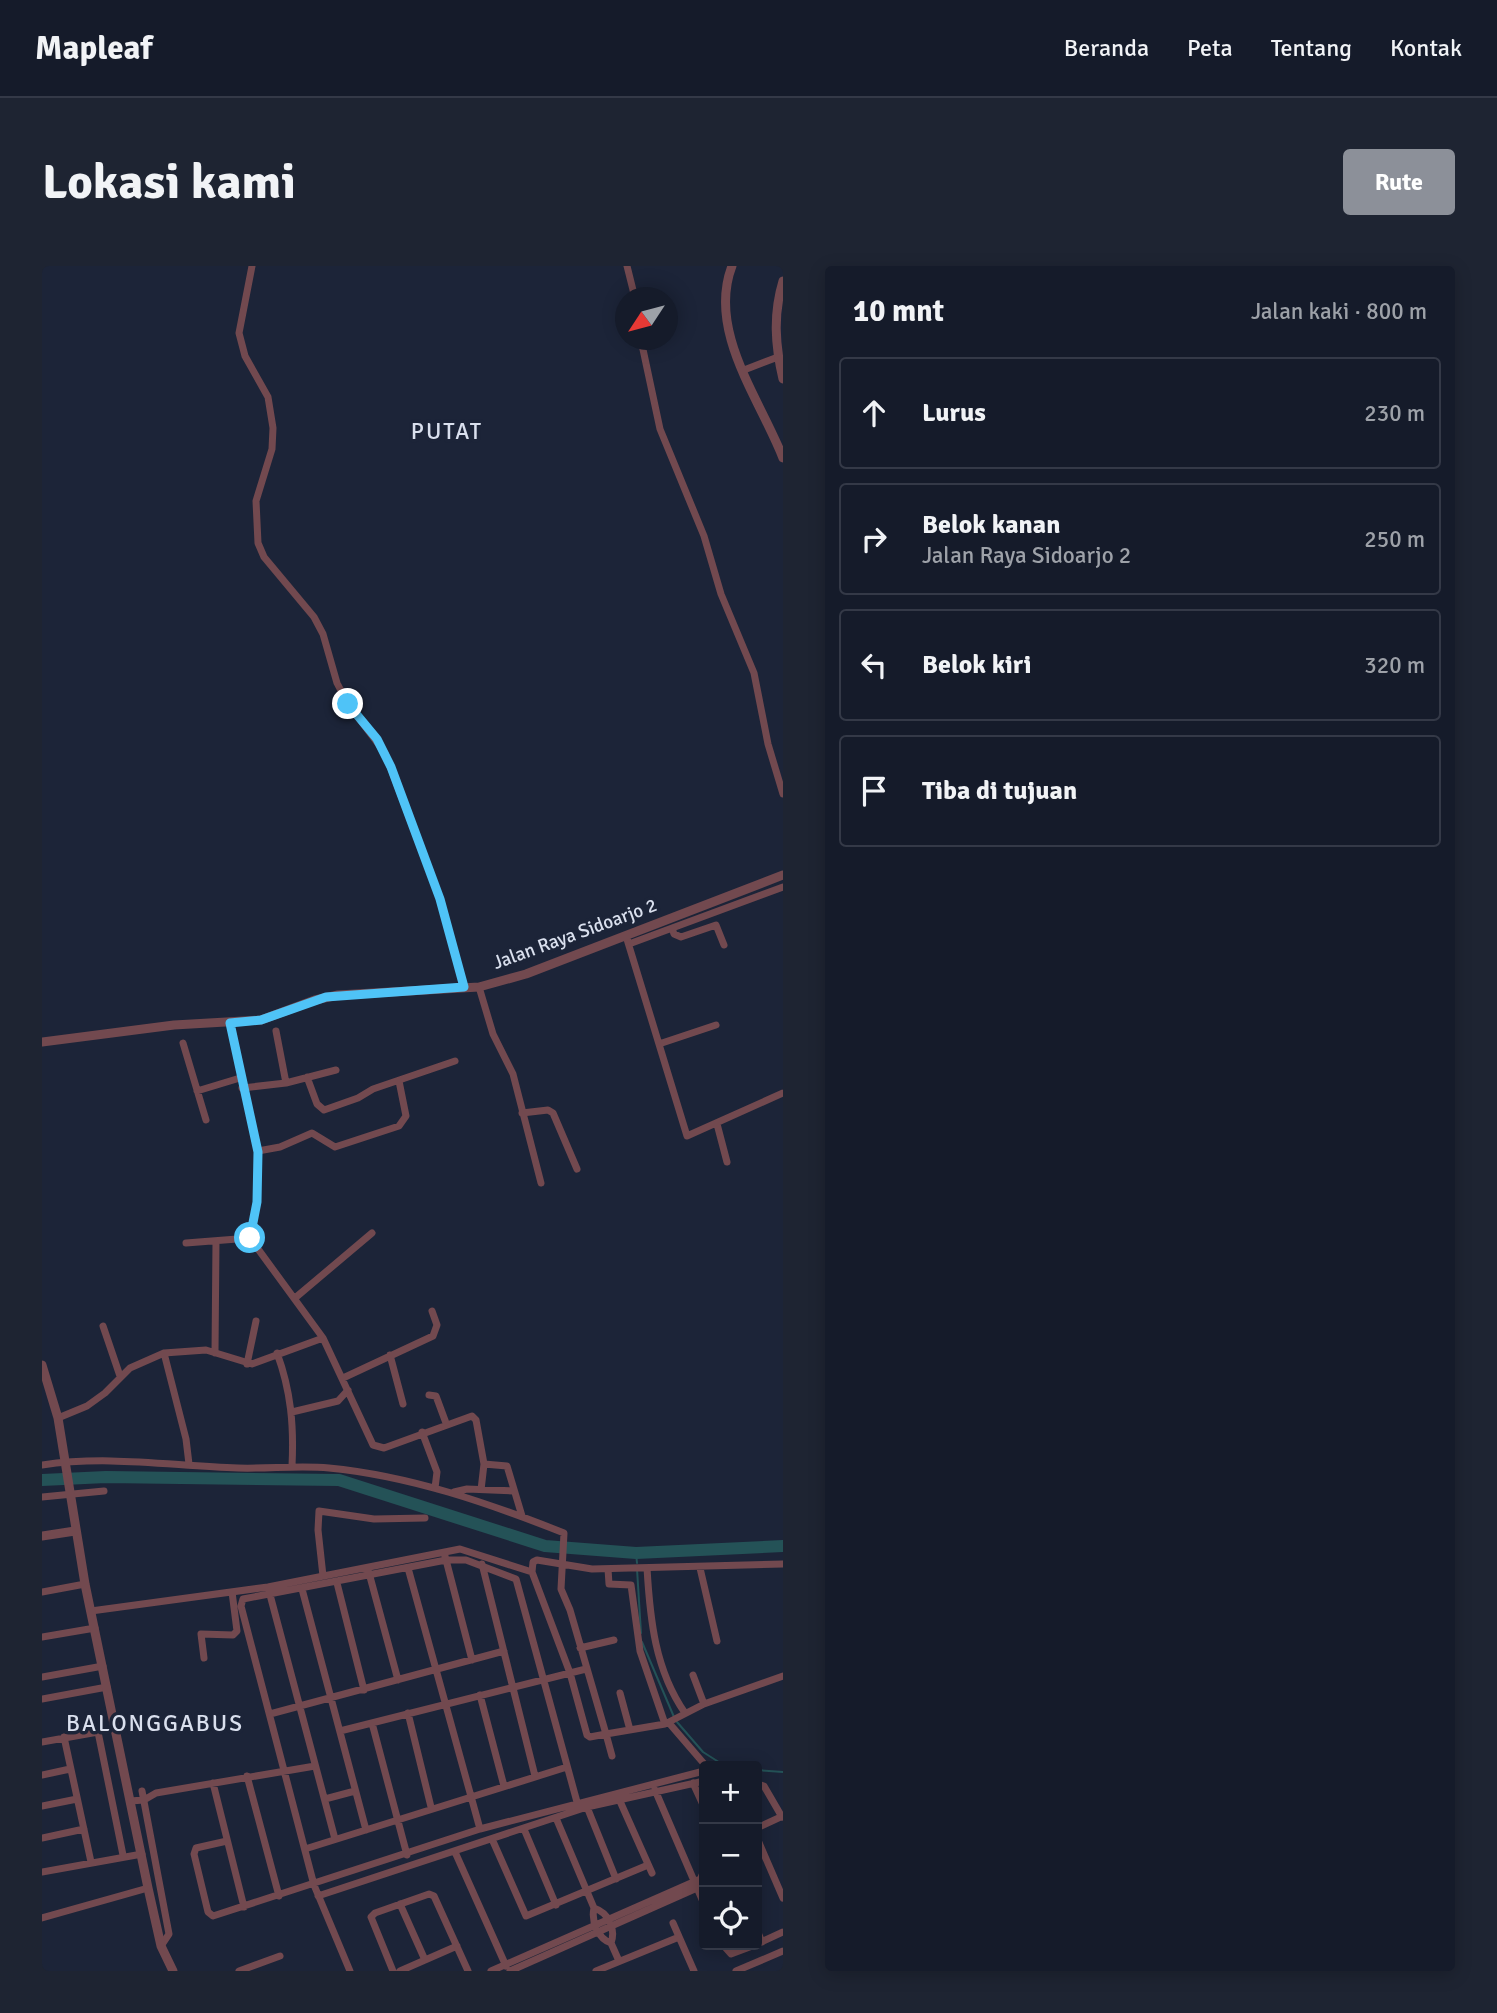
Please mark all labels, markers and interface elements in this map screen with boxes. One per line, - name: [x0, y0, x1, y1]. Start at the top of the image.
- text: Mapleaf: [35, 28, 152, 69]
- text: Beranda: [1064, 33, 1149, 63]
- text: Peta: [1187, 33, 1233, 63]
- text: Tentang: [1271, 33, 1352, 63]
- text: Kontak: [1390, 33, 1462, 63]
- button: Rute: [1343, 149, 1455, 215]
- text: Lokasi kami: [42, 152, 296, 212]
- north arrow: [615, 287, 678, 350]
- text: 10 mnt: [853, 293, 944, 330]
- text: Jalan kaki · 800 m: [1251, 297, 1427, 326]
- icon: ahead: [855, 394, 893, 432]
- text: Lurus: [922, 397, 986, 429]
- text: 230 m: [1364, 399, 1425, 428]
- district label: PUTAT: [411, 417, 483, 446]
- text: Belok kanan: [922, 509, 1060, 541]
- icon: right: [855, 520, 893, 558]
- text: 250 m: [1364, 525, 1425, 554]
- text: Jalan Raya Sidoarjo 2: [922, 541, 1131, 570]
- icon: left: [855, 646, 893, 684]
- text: Belok kiri: [922, 649, 1031, 681]
- text: 320 m: [1364, 651, 1425, 680]
- route end: [332, 688, 363, 719]
- icon: arrive: [855, 772, 893, 810]
- text: Tiba di tujuan: [922, 775, 1077, 807]
- street label: Jalan Raya Sidoarjo 2: [490, 893, 660, 975]
- route start: [234, 1222, 265, 1253]
- district label: BALONGGABUS: [66, 1709, 244, 1738]
- map controls: [699, 1761, 762, 1950]
- button: +: [699, 1761, 762, 1824]
- button: −: [699, 1824, 762, 1887]
- button: locate: [699, 1887, 762, 1950]

